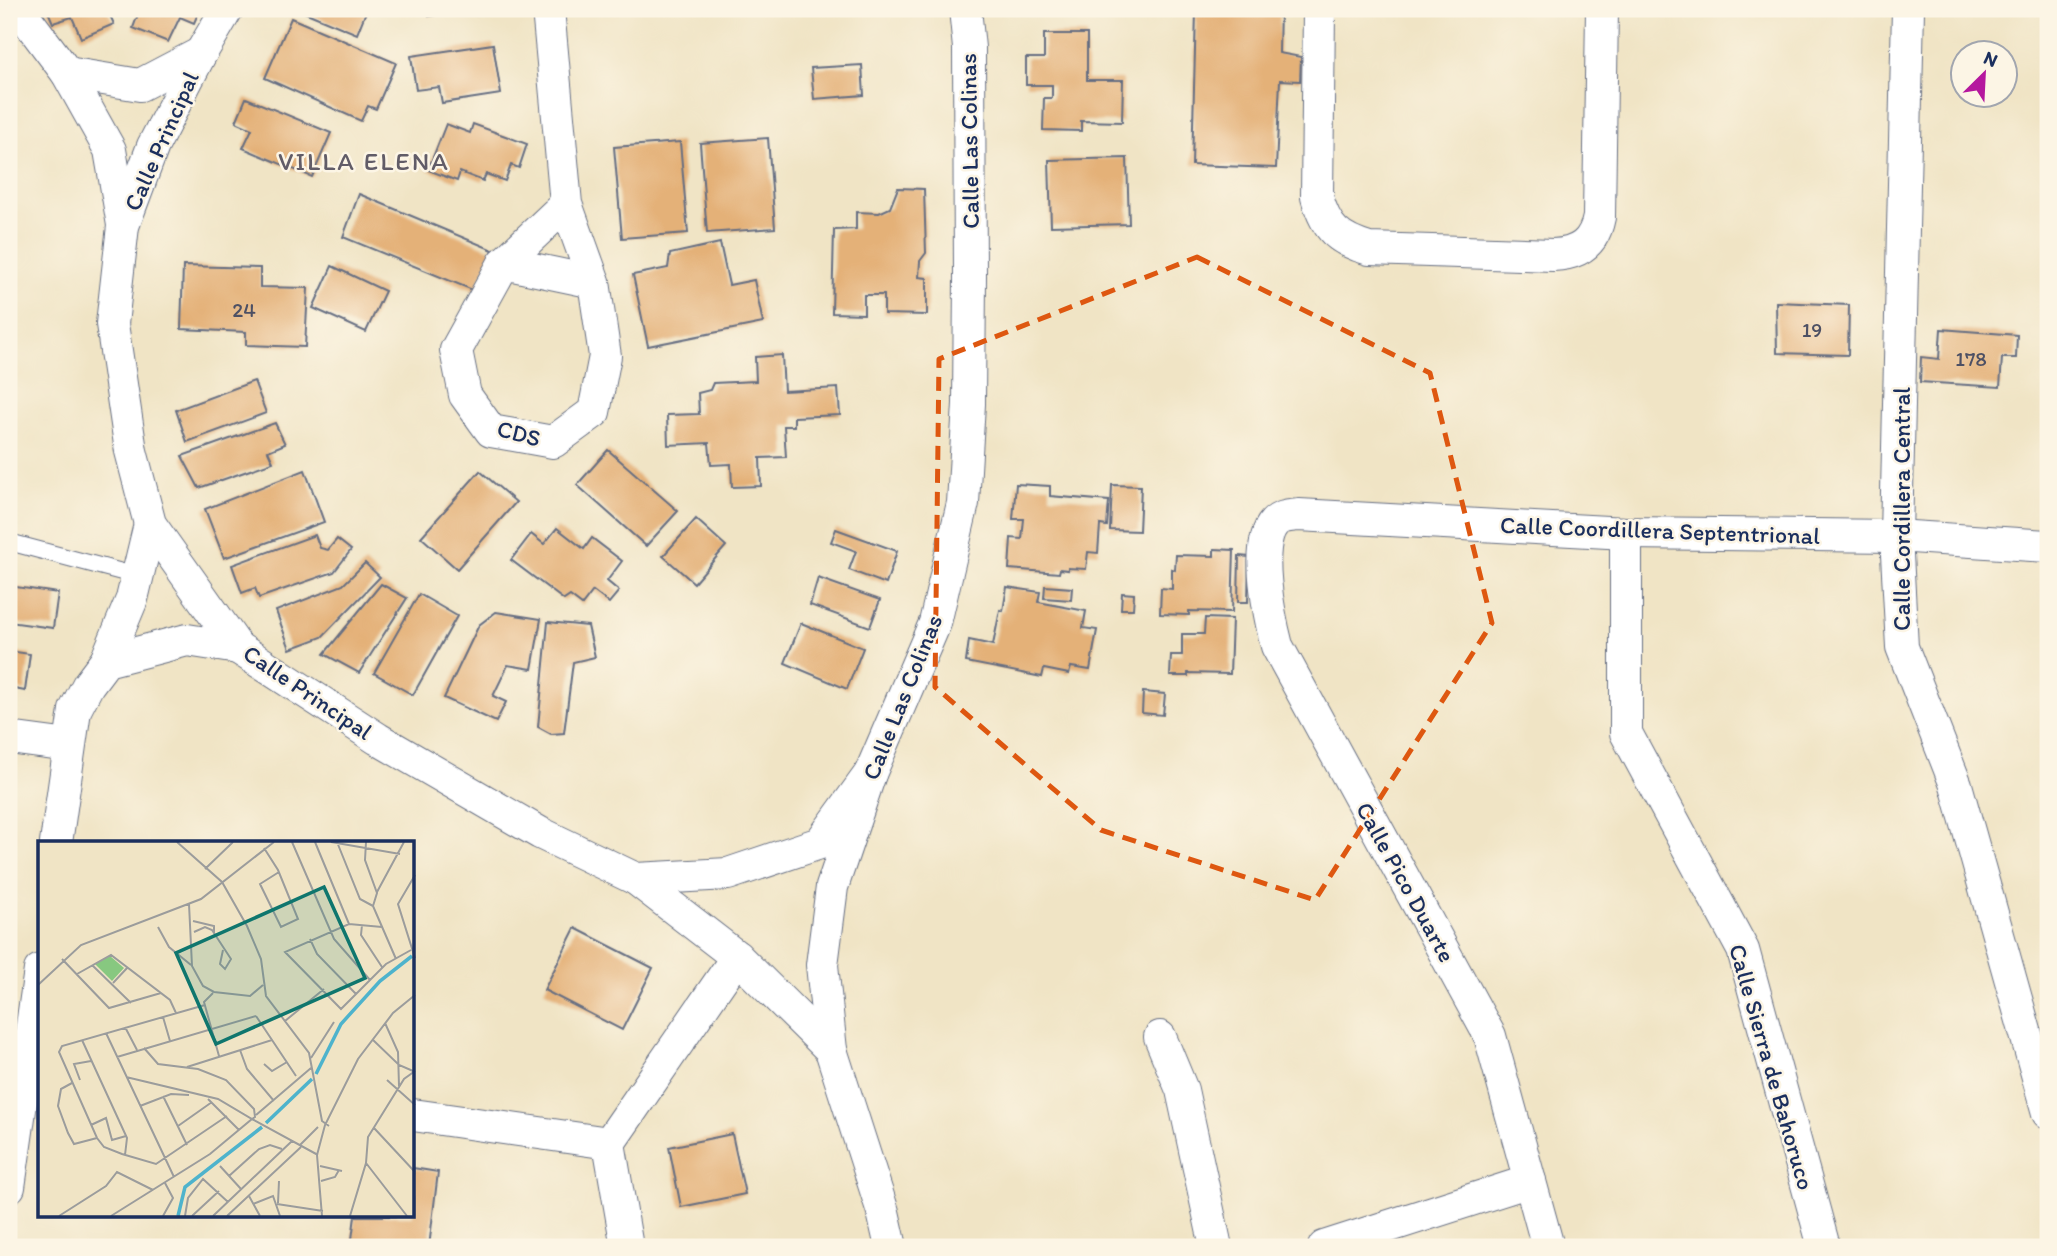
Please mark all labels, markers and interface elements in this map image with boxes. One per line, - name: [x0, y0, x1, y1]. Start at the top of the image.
- north arrow: [1948, 38, 2018, 108]
- text: N: [1980, 46, 2001, 72]
- street label: Calle Las Colinas: [953, 53, 985, 229]
- street label: Calle Principal: [117, 67, 205, 215]
- district label: VILLA ELENA: [278, 145, 450, 177]
- house number: 24: [232, 297, 256, 322]
- house number: 19: [1802, 317, 1822, 342]
- house number: 178: [1955, 346, 1987, 371]
- street label: Calle Cordillera Central: [1887, 387, 1916, 631]
- street label: CDS: [494, 413, 544, 453]
- street label: Calle Coordillera Septentrional: [1499, 510, 1821, 550]
- street label: Calle Las Colinas: [856, 610, 948, 784]
- street label: Calle Principal: [238, 638, 378, 746]
- street label: Calle Pico Duarte: [1350, 797, 1462, 967]
- inset map: [38, 841, 415, 1218]
- street label: Calle Sierra de Bahoruco: [1723, 941, 1821, 1193]

